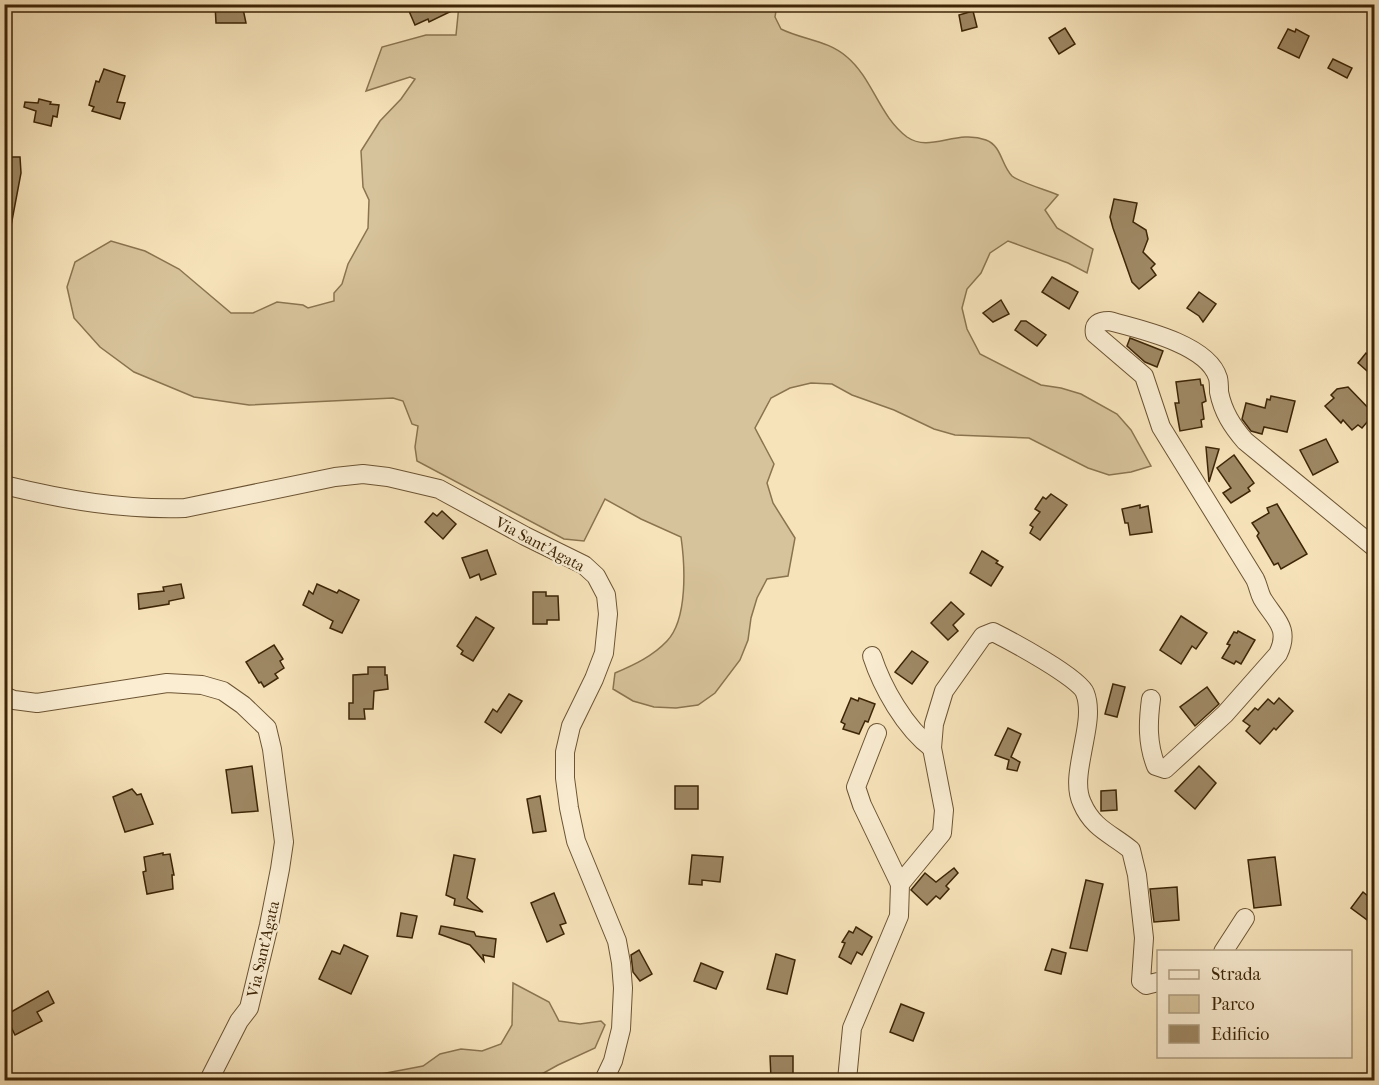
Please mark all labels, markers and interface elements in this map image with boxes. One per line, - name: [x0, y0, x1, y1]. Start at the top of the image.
- street label: Via Sant'Agata: [491, 512, 589, 576]
- street label: Via Sant'Agata: [242, 898, 283, 1000]
- legend: [1157, 950, 1352, 1058]
- text: Strada: [1211, 964, 1262, 985]
- text: Parco: [1211, 994, 1255, 1015]
- text: Edificio: [1211, 1024, 1269, 1045]

